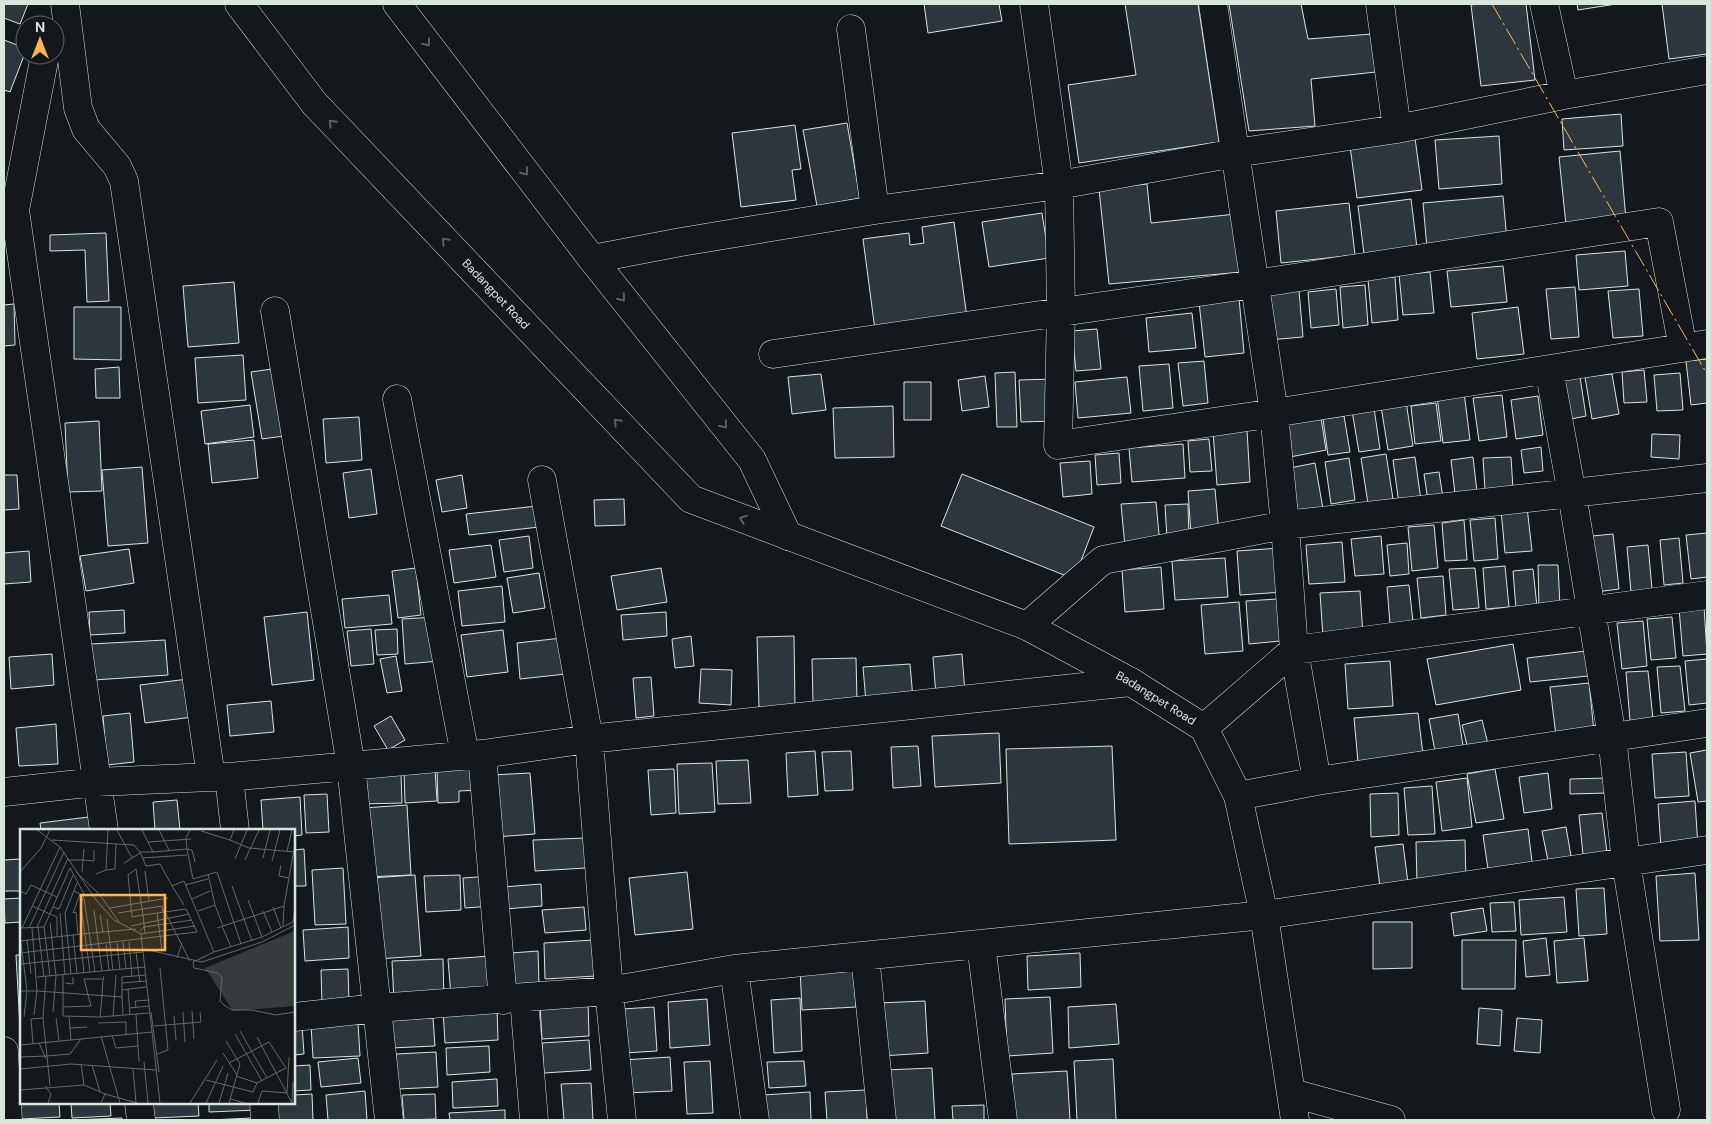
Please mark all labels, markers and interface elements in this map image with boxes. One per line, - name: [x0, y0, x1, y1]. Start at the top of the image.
- north arrow: [15, 15, 65, 65]
- text: N: [35, 18, 45, 36]
- one-way arrow: [421, 37, 429, 46]
- one-way arrow: [329, 120, 338, 129]
- one-way arrow: [519, 166, 527, 175]
- one-way arrow: [442, 237, 451, 246]
- street label: Badangpet Road: [459, 255, 533, 333]
- one-way arrow: [617, 292, 626, 301]
- one-way arrow: [614, 418, 623, 427]
- one-way arrow: [718, 419, 727, 428]
- one-way arrow: [739, 515, 748, 525]
- street label: Badangpet Road: [1113, 667, 1199, 729]
- inset map: [20, 829, 295, 1104]

